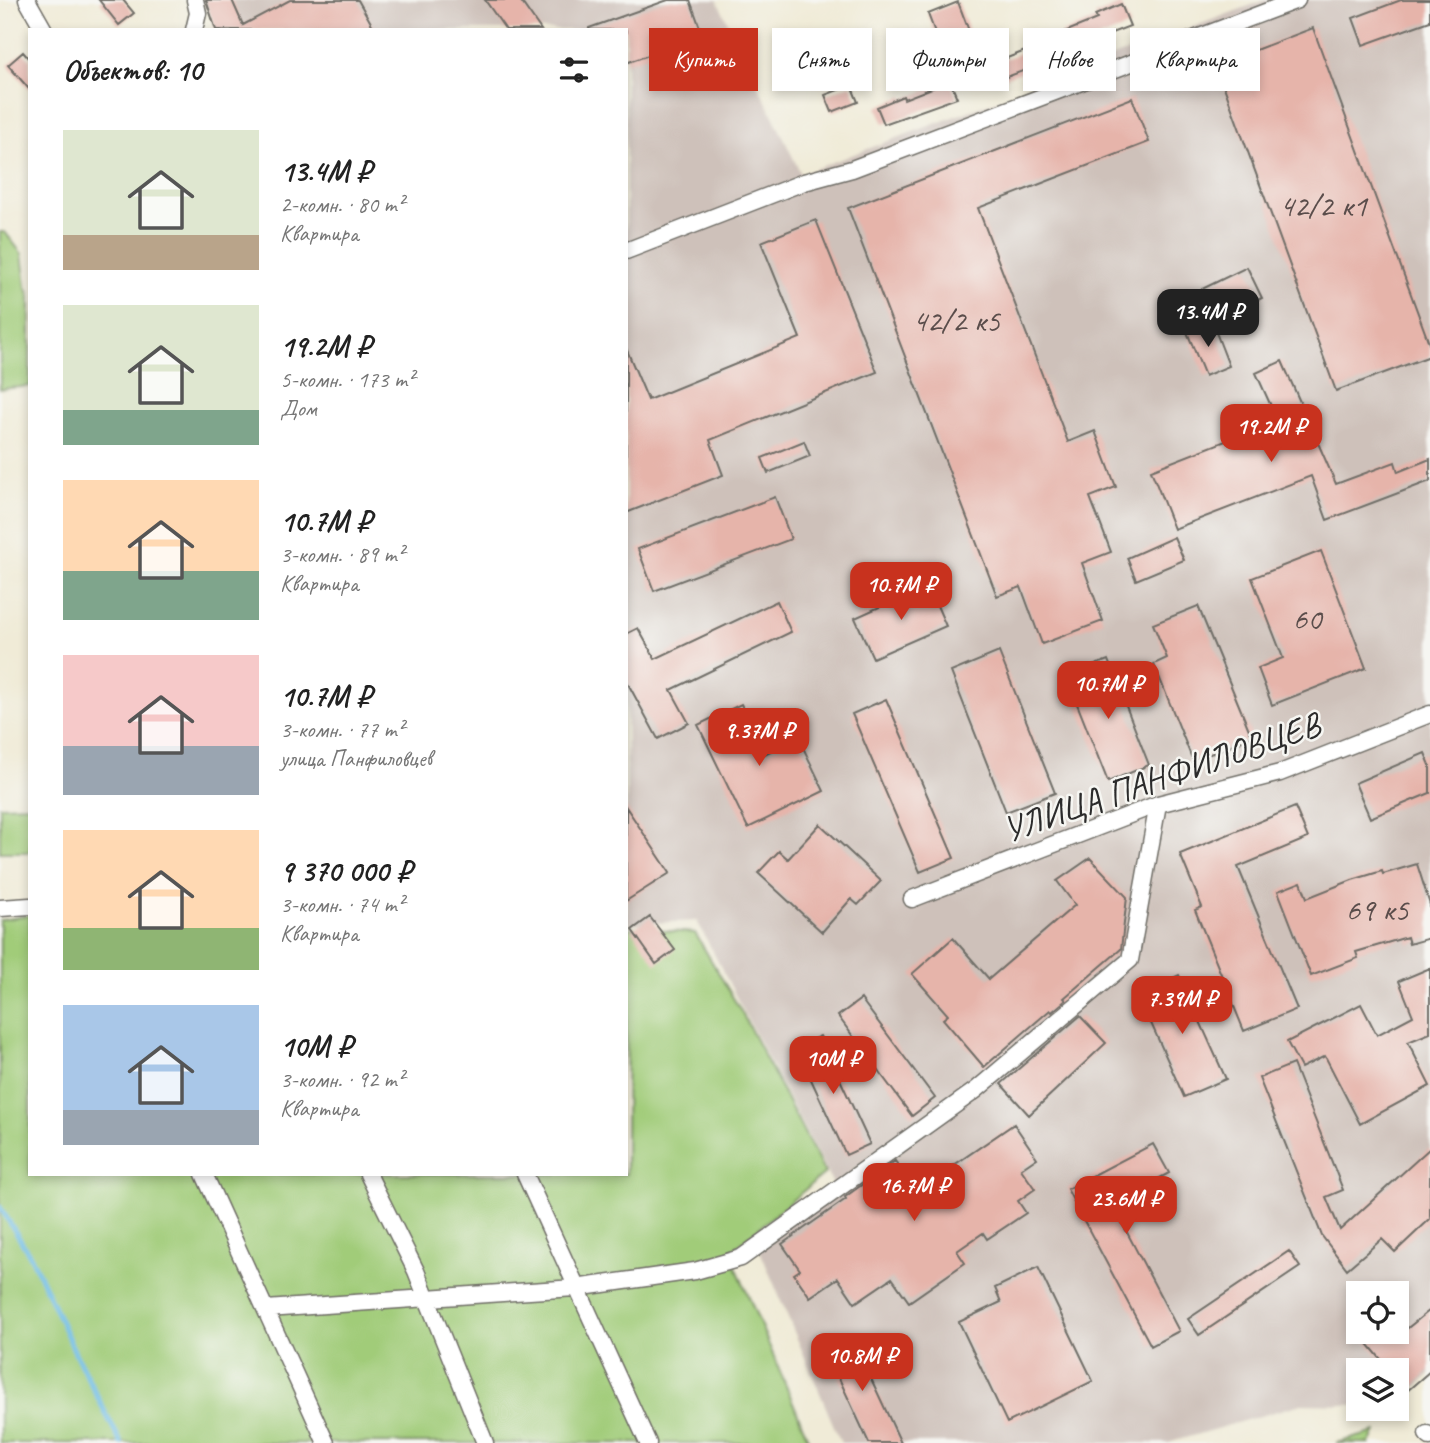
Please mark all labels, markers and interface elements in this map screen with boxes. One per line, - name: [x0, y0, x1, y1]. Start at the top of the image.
- chip: Купить: [649, 28, 758, 91]
- chip: Снять: [772, 28, 872, 91]
- chip: Фильтры: [886, 28, 1009, 91]
- chip: Новое: [1023, 28, 1116, 91]
- chip: Квартира: [1130, 28, 1260, 91]
- text: Объектов: 10: [63, 51, 202, 89]
- icon: filters: [555, 51, 593, 89]
- text: 13.4M ₽: [280, 152, 371, 190]
- icon: home: [119, 158, 203, 242]
- house number: 42/2 к1: [1279, 185, 1368, 226]
- text: 2-комн. · 80 m²: [280, 190, 404, 219]
- text: Квартира: [280, 219, 358, 248]
- pin: 13.4M ₽: [1143, 290, 1273, 349]
- text: 13.4M ₽: [1173, 297, 1243, 326]
- house number: 42/2 к5: [912, 300, 1001, 341]
- text: 19.2M ₽: [280, 327, 371, 365]
- icon: home: [119, 333, 203, 417]
- text: 5-комн. · 173 m²: [280, 365, 414, 394]
- text: Дом: [280, 394, 317, 423]
- pin: 19.2M ₽: [1206, 405, 1336, 464]
- text: 19.2M ₽: [1236, 412, 1306, 441]
- text: 10.7M ₽: [280, 502, 371, 540]
- icon: home: [119, 508, 203, 592]
- text: 3-комн. · 89 m²: [280, 540, 404, 569]
- pin: 10.7M ₽: [836, 562, 966, 622]
- text: Квартира: [280, 569, 358, 598]
- text: 10.7M ₽: [866, 570, 936, 599]
- house number: 60: [1293, 598, 1324, 639]
- pin: 10.7M ₽: [1043, 662, 1173, 721]
- text: 10.7M ₽: [1073, 669, 1143, 698]
- text: 10.7M ₽: [280, 677, 371, 715]
- icon: home: [119, 683, 203, 767]
- street label: УЛИЦА ПАНФИЛОВЦЕВ: [997, 701, 1328, 852]
- pin: 9.37M ₽: [694, 708, 824, 768]
- text: 3-комн. · 77 m²: [280, 715, 404, 744]
- text: 9.37M ₽: [724, 716, 794, 745]
- text: улица Панфиловцев: [280, 744, 432, 773]
- text: 9 370 000 ₽: [280, 852, 411, 890]
- icon: home: [119, 858, 203, 942]
- house number: 69 к5: [1346, 889, 1410, 930]
- text: 3-комн. · 74 m²: [280, 890, 404, 919]
- text: Квартира: [280, 919, 358, 948]
- pin: 7.39M ₽: [1117, 976, 1247, 1036]
- text: 7.39M ₽: [1147, 984, 1217, 1013]
- text: 10M ₽: [280, 1027, 352, 1065]
- icon: home: [119, 1033, 203, 1117]
- pin: 10M ₽: [784, 1036, 882, 1096]
- text: 10M ₽: [806, 1044, 860, 1073]
- text: 3-комн. · 92 m²: [280, 1065, 404, 1094]
- text: Квартира: [280, 1094, 358, 1123]
- pin: 16.7M ₽: [849, 1164, 979, 1223]
- text: 16.7M ₽: [879, 1171, 949, 1200]
- pin: 23.6M ₽: [1061, 1176, 1191, 1236]
- text: 23.6M ₽: [1091, 1184, 1161, 1213]
- map controls: [1346, 1281, 1409, 1421]
- button: locate: [1346, 1281, 1409, 1344]
- pin: 10.8M ₽: [797, 1334, 927, 1393]
- text: 10.8M ₽: [827, 1341, 897, 1370]
- button: layers: [1346, 1358, 1409, 1421]

